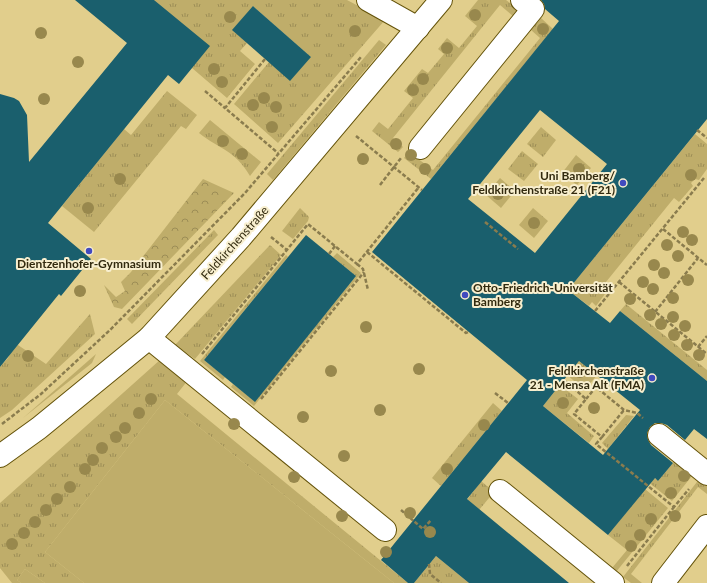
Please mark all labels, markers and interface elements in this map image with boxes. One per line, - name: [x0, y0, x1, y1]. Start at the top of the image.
- place label: Uni Bamberg/ Feldkirchenstraße 21 (F21): [472, 168, 615, 197]
- marker: Uni Bamberg/ Feldkirchenstraße 21 (F21): [618, 178, 628, 188]
- street label: Feldkirchenstraße: [198, 203, 272, 283]
- marker: Dientzenhofer-Gymnasium: [84, 246, 94, 256]
- place label: Dientzenhofer-Gymnasium: [17, 256, 161, 271]
- place label: Otto-Friedrich-Universität Bamberg: [473, 280, 613, 309]
- marker: Otto-Friedrich-Universität Bamberg: [460, 290, 470, 300]
- place label: Feldkirchenstraße 21 - Mensa Alt (FMA): [530, 363, 645, 392]
- marker: Feldkirchenstraße 21 - Mensa Alt (FMA): [647, 373, 657, 383]

